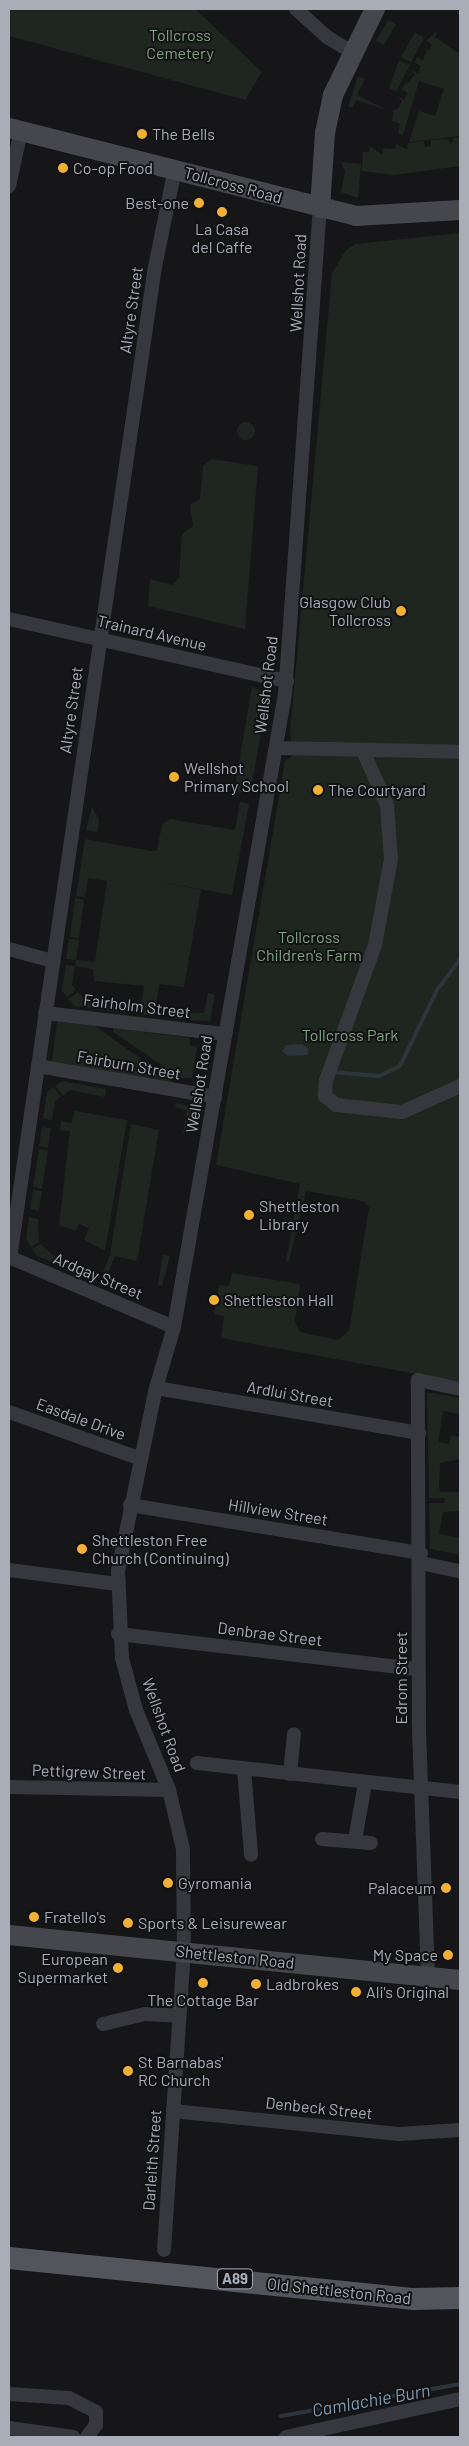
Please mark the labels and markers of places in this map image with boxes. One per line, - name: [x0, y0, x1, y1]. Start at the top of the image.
- place label: The Bells: [152, 124, 215, 144]
- marker: The Bells: [136, 128, 148, 140]
- place label: Co-op Food: [73, 158, 153, 178]
- marker: Co-op Food: [57, 162, 69, 174]
- place label: Best-one: [125, 193, 189, 213]
- marker: Best-one: [193, 197, 205, 209]
- marker: La Casa del Caffe: [216, 206, 228, 218]
- place label: La Casa del Caffe: [191, 219, 253, 257]
- place label: Glasgow Club Tollcross: [299, 592, 391, 630]
- marker: Glasgow Club Tollcross: [395, 605, 407, 617]
- place label: Wellshot Primary School: [184, 758, 289, 796]
- marker: Wellshot Primary School: [168, 771, 180, 783]
- place label: The Courtyard: [328, 780, 426, 800]
- marker: The Courtyard: [312, 784, 324, 796]
- place label: Shettleston Library: [259, 1196, 340, 1234]
- marker: Shettleston Library: [243, 1209, 255, 1221]
- place label: Shettleston Hall: [224, 1290, 334, 1310]
- marker: Shettleston Hall: [208, 1294, 220, 1306]
- place label: Shettleston Free Church (Continuing): [92, 1530, 229, 1568]
- marker: Shettleston Free Church (Continuing): [76, 1543, 88, 1555]
- place label: Gyromania: [178, 1873, 252, 1893]
- marker: Gyromania: [162, 1877, 174, 1889]
- place label: Palaceum: [368, 1878, 436, 1898]
- marker: Palaceum: [440, 1882, 452, 1894]
- place label: Fratello's: [44, 1907, 106, 1927]
- marker: Fratello's: [28, 1911, 40, 1923]
- place label: Sports & Leisurewear: [138, 1913, 287, 1933]
- marker: Sports & Leisurewear: [122, 1917, 134, 1929]
- place label: My Space: [373, 1945, 438, 1965]
- place label: European Supermarket: [18, 1949, 108, 1987]
- marker: My Space: [442, 1949, 454, 1961]
- marker: European Supermarket: [112, 1962, 124, 1974]
- place label: Ladbrokes: [266, 1974, 339, 1994]
- marker: The Cottage Bar: [197, 1977, 209, 1989]
- marker: Ladbrokes: [250, 1978, 262, 1990]
- place label: Ali's Original: [366, 1982, 449, 2002]
- marker: Ali's Original: [350, 1986, 362, 1998]
- place label: The Cottage Bar: [147, 1990, 259, 2010]
- place label: St Barnabas' RC Church: [138, 2052, 223, 2090]
- marker: St Barnabas' RC Church: [122, 2065, 134, 2077]

